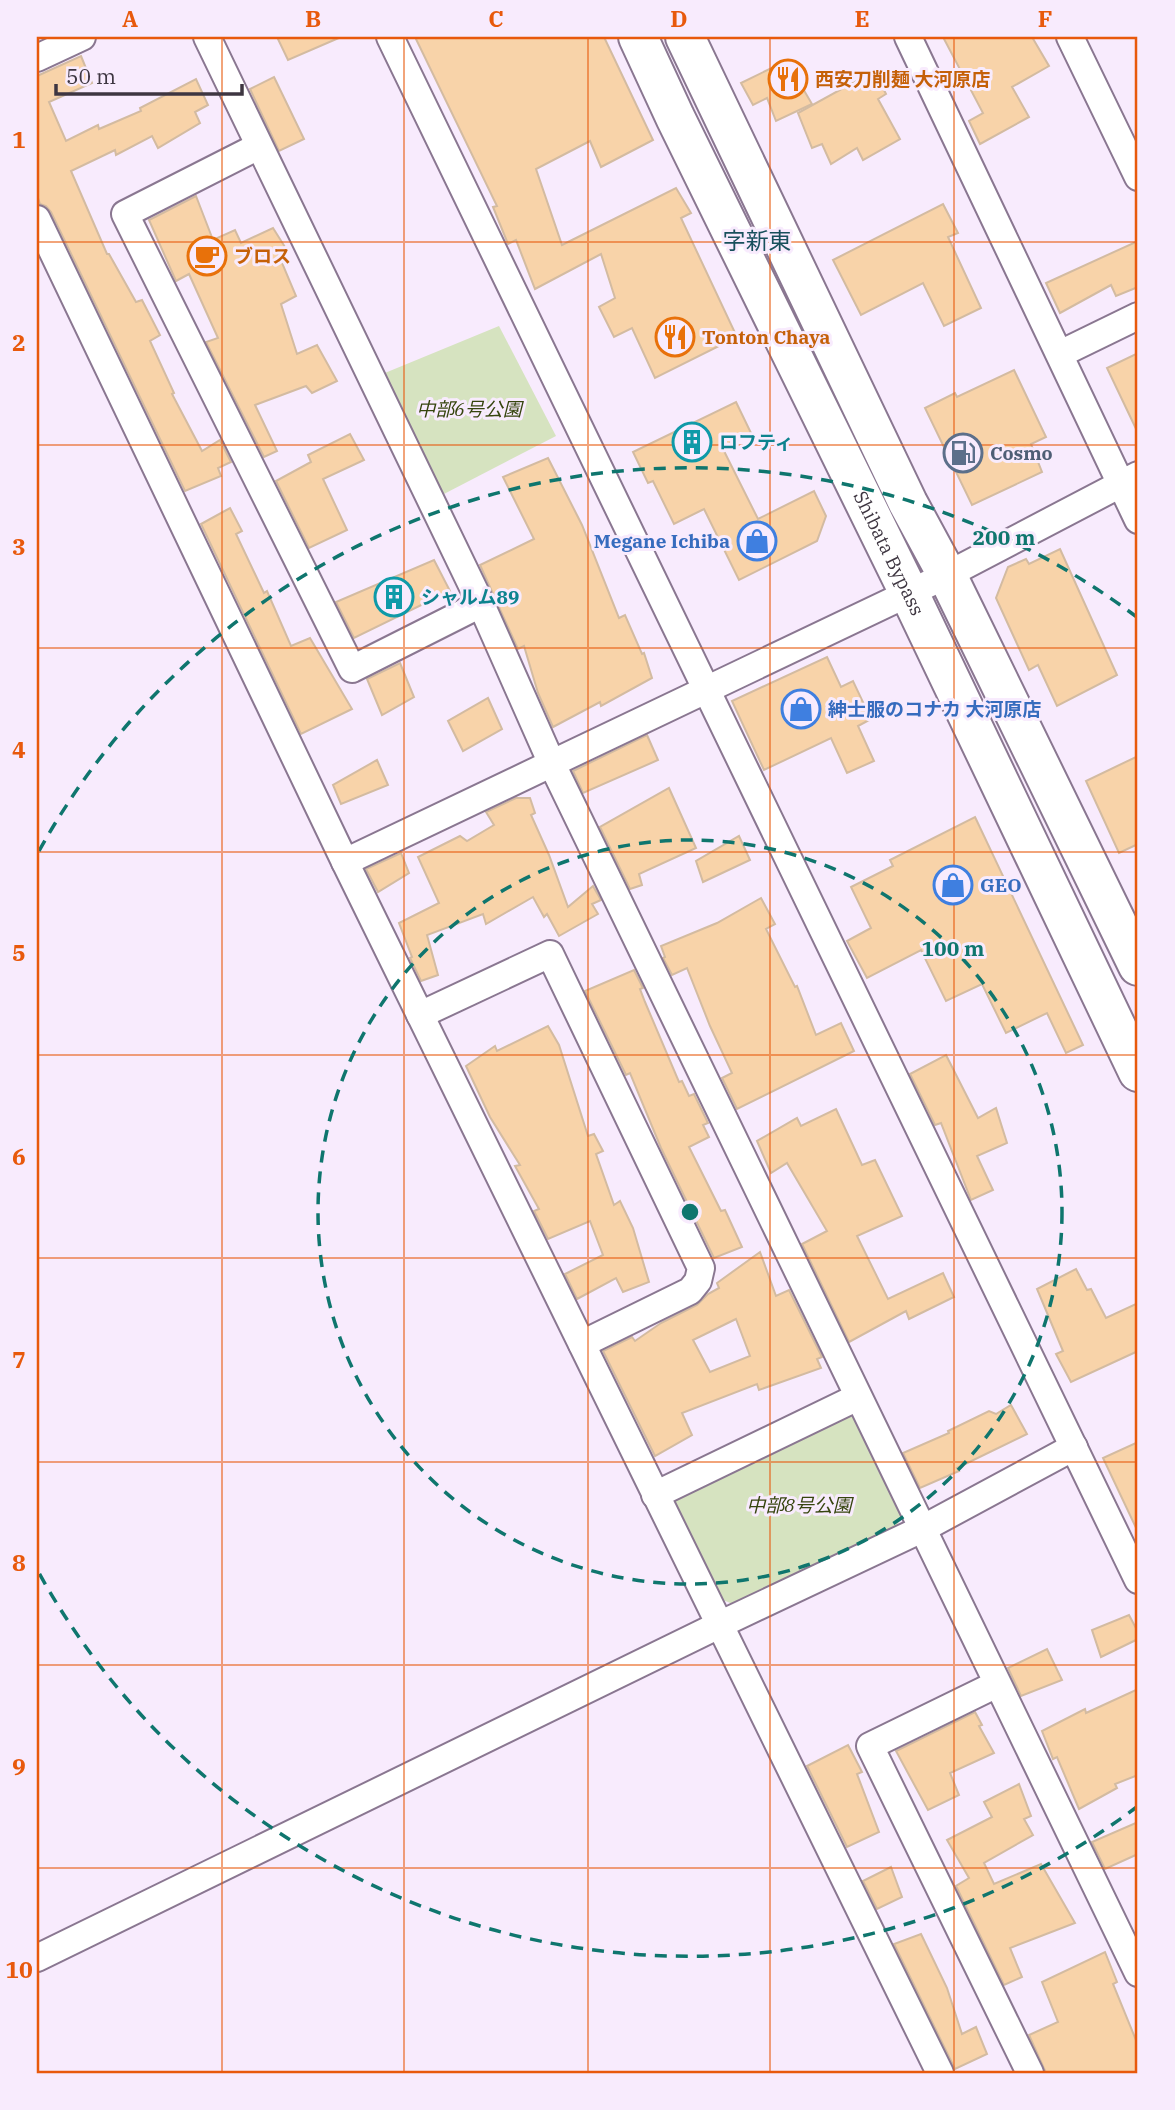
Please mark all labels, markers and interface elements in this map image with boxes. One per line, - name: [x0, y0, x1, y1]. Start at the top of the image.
- text: A: [122, 3, 138, 33]
- text: B: [305, 3, 321, 33]
- text: C: [488, 3, 504, 33]
- text: D: [670, 3, 688, 33]
- text: E: [854, 3, 870, 33]
- text: F: [1038, 3, 1052, 33]
- scale bar: [56, 52, 242, 96]
- restaurant icon: 西安刀削麺 大河原店: [767, 58, 809, 100]
- text: 50 m: [66, 62, 116, 90]
- place label: 西安刀削麺 大河原店: [815, 67, 990, 91]
- text: 1: [12, 124, 26, 154]
- district label: 字新東: [723, 225, 792, 255]
- cafe icon: ブロス: [186, 235, 228, 277]
- place label: ブロス: [234, 244, 291, 268]
- restaurant icon: Tonton Chaya: [654, 316, 696, 358]
- place label: Tonton Chaya: [702, 325, 831, 349]
- text: 2: [12, 327, 26, 357]
- park label: 中部6号公園: [416, 397, 525, 421]
- building icon: ロフティ: [671, 421, 713, 463]
- place label: ロフティ: [719, 430, 794, 454]
- fuel station icon: Cosmo: [942, 432, 984, 474]
- place label: Cosmo: [990, 441, 1053, 465]
- street label: Shibata Bypass: [849, 487, 930, 619]
- shop icon: Megane Ichiba: [736, 520, 778, 562]
- text: 200 m: [972, 523, 1036, 551]
- place label: Megane Ichiba: [594, 529, 730, 553]
- text: 3: [12, 531, 26, 561]
- building icon: シャルム89: [373, 576, 415, 618]
- place label: シャルム89: [421, 585, 519, 609]
- shop icon: 紳士服のコナカ 大河原店: [780, 688, 822, 730]
- place label: 紳士服のコナカ 大河原店: [828, 697, 1041, 721]
- text: 4: [12, 734, 26, 764]
- shop icon: GEO: [932, 864, 974, 906]
- place label: GEO: [980, 873, 1022, 897]
- text: 100 m: [921, 934, 985, 962]
- text: 5: [12, 937, 26, 967]
- text: 6: [12, 1141, 26, 1171]
- centre of rings: [678, 1200, 702, 1224]
- text: 7: [12, 1344, 26, 1374]
- park label: 中部8号公園: [746, 1493, 855, 1517]
- text: 8: [12, 1547, 26, 1577]
- text: 9: [12, 1751, 26, 1781]
- text: 10: [5, 1954, 33, 1984]

